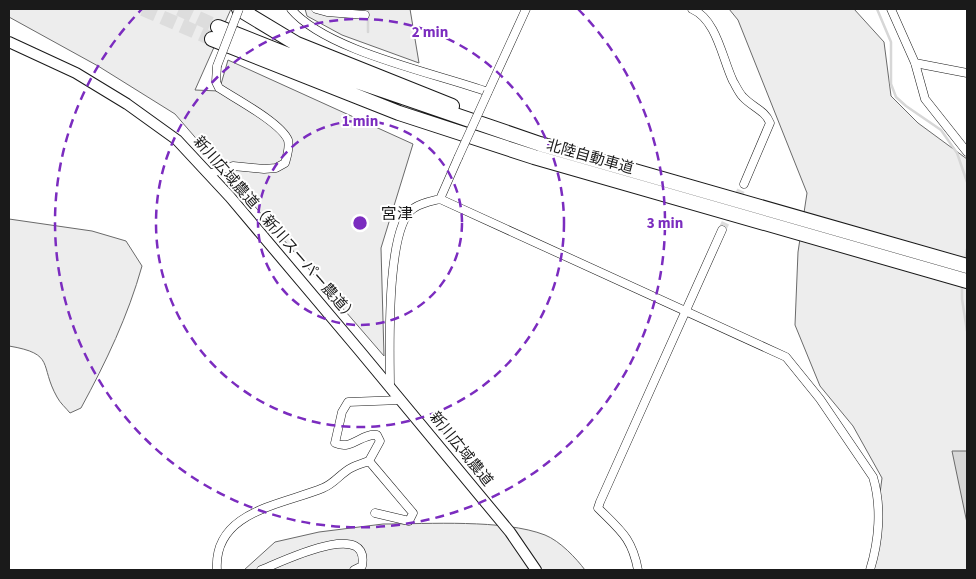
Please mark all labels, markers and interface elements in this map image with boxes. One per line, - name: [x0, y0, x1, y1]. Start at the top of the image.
- text: 2 min: [412, 22, 448, 43]
- text: 1 min: [342, 111, 378, 132]
- street label: 新川広域農道（新川スーパー農道）: [188, 132, 362, 326]
- street label: 北陸自動車道: [544, 135, 636, 179]
- district label: 宮津: [381, 203, 413, 225]
- text: 3 min: [647, 213, 683, 234]
- centre of rings: [351, 214, 369, 232]
- street label: 新川広域農道: [425, 407, 497, 491]

